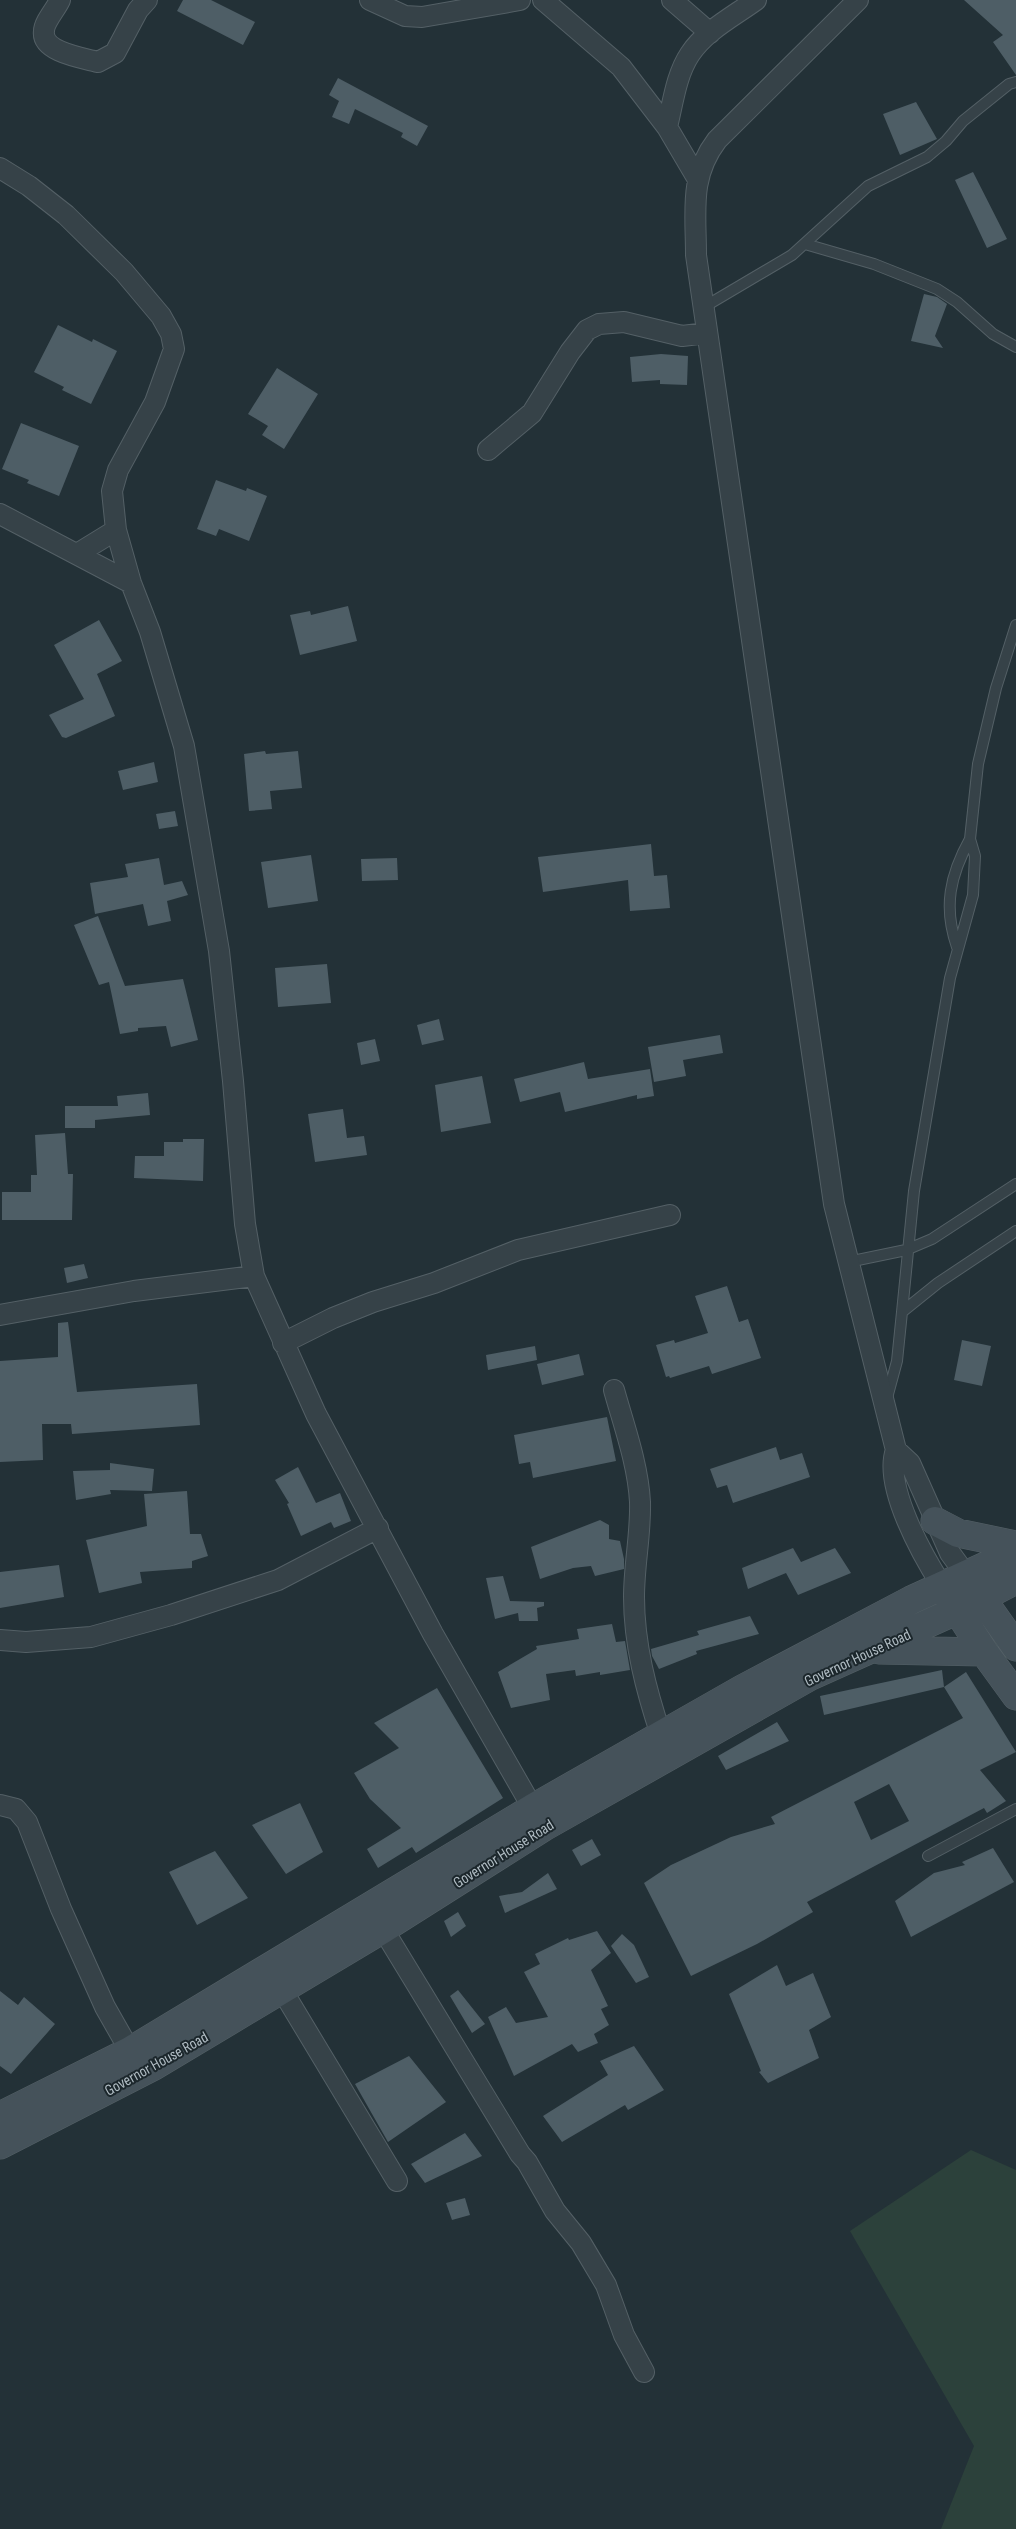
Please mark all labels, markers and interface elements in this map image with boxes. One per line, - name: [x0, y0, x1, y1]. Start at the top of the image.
- street label: Governor House Road: [801, 1625, 914, 1691]
- street label: Governor House Road: [450, 1816, 558, 1893]
- street label: Governor House Road: [102, 2028, 212, 2101]

